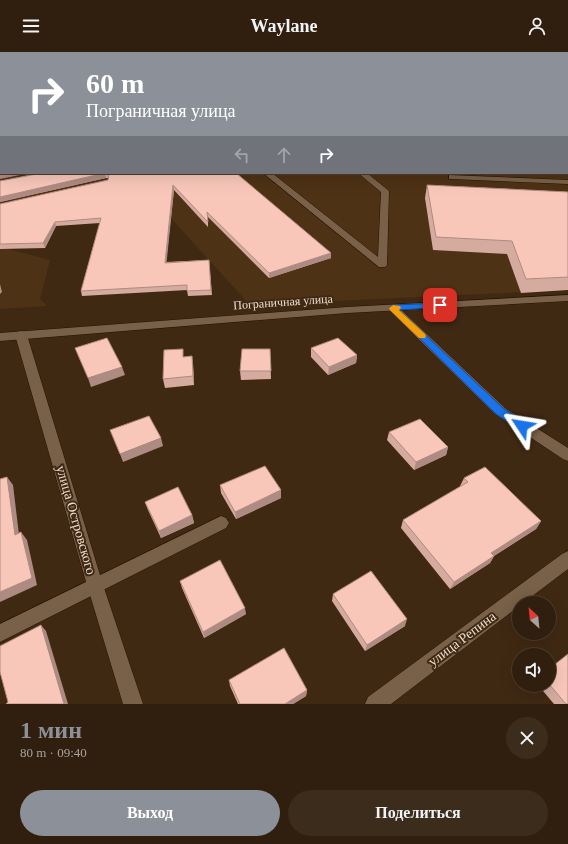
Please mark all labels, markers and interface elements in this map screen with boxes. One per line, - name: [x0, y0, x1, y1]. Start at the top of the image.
- icon: menu: [20, 15, 42, 37]
- icon: person: [526, 15, 548, 37]
- text: Waylane: [250, 16, 318, 36]
- icon: right: [20, 68, 72, 120]
- text: 60 m: [86, 68, 144, 99]
- text: Пограничная улица: [86, 101, 236, 121]
- icon: left: [231, 144, 253, 166]
- icon: ahead: [273, 144, 295, 166]
- icon: right: [315, 144, 337, 166]
- pin: [423, 288, 457, 322]
- street label: Пограничная улица: [233, 291, 334, 312]
- icon: arrive: [429, 294, 451, 316]
- position arrow: [501, 405, 543, 447]
- street label: улица Островского: [53, 464, 99, 576]
- north arrow: [512, 596, 556, 640]
- map controls: [512, 596, 556, 692]
- street label: улица Репина: [425, 608, 499, 669]
- button: sound: [512, 648, 556, 692]
- text: 1 мин: [20, 717, 82, 743]
- button: close: [506, 717, 548, 759]
- text: 80 m · 09:40: [20, 745, 87, 760]
- button: Выход: [20, 790, 280, 836]
- button: Поделиться: [288, 790, 548, 836]

